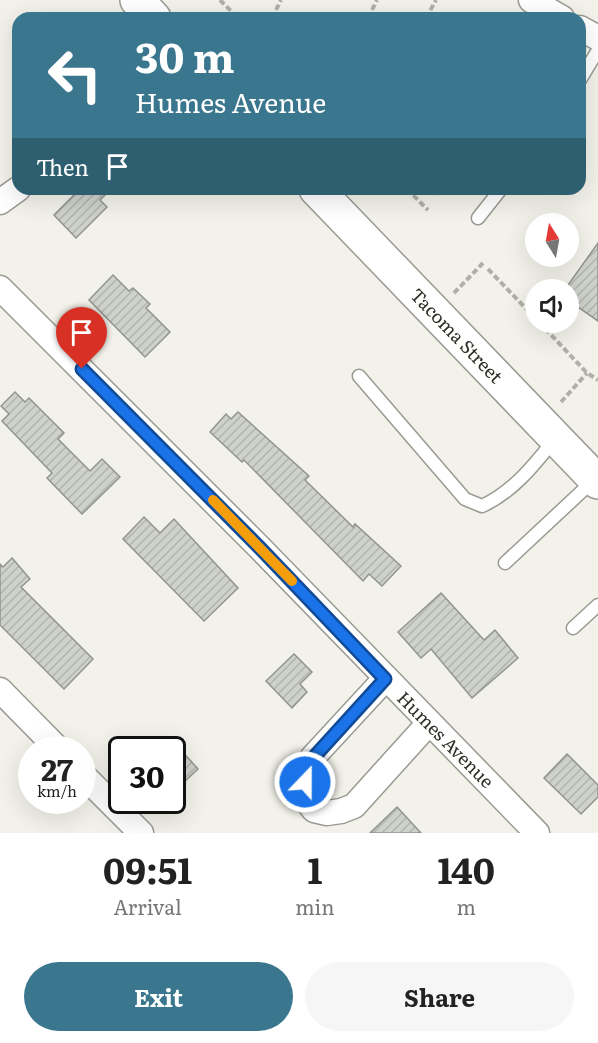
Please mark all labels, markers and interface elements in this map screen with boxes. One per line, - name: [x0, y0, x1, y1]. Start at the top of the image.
- text: 30 m: [135, 24, 235, 86]
- icon: left: [36, 36, 114, 114]
- text: Humes Avenue: [135, 81, 326, 121]
- text: Then: [36, 150, 89, 183]
- icon: arrive: [101, 150, 134, 183]
- north arrow: [525, 213, 579, 267]
- map controls: [525, 213, 579, 333]
- button: sound: [525, 279, 579, 333]
- street label: Tacoma Street: [405, 281, 510, 389]
- pin: [56, 307, 107, 369]
- icon: arrive: [65, 316, 98, 349]
- street label: Humes Avenue: [391, 684, 501, 794]
- speed limit sign: 30: [108, 736, 186, 814]
- text: 27: [41, 746, 73, 790]
- position arrow: [273, 750, 337, 814]
- text: km/h: [37, 779, 77, 802]
- text: 09:51: [103, 842, 192, 895]
- text: 1: [307, 842, 322, 895]
- text: 140: [438, 842, 495, 895]
- text: Arrival: [113, 891, 182, 921]
- text: min: [295, 891, 335, 921]
- text: m: [457, 891, 476, 921]
- button: Exit: [24, 962, 293, 1031]
- button: Share: [305, 962, 574, 1031]

